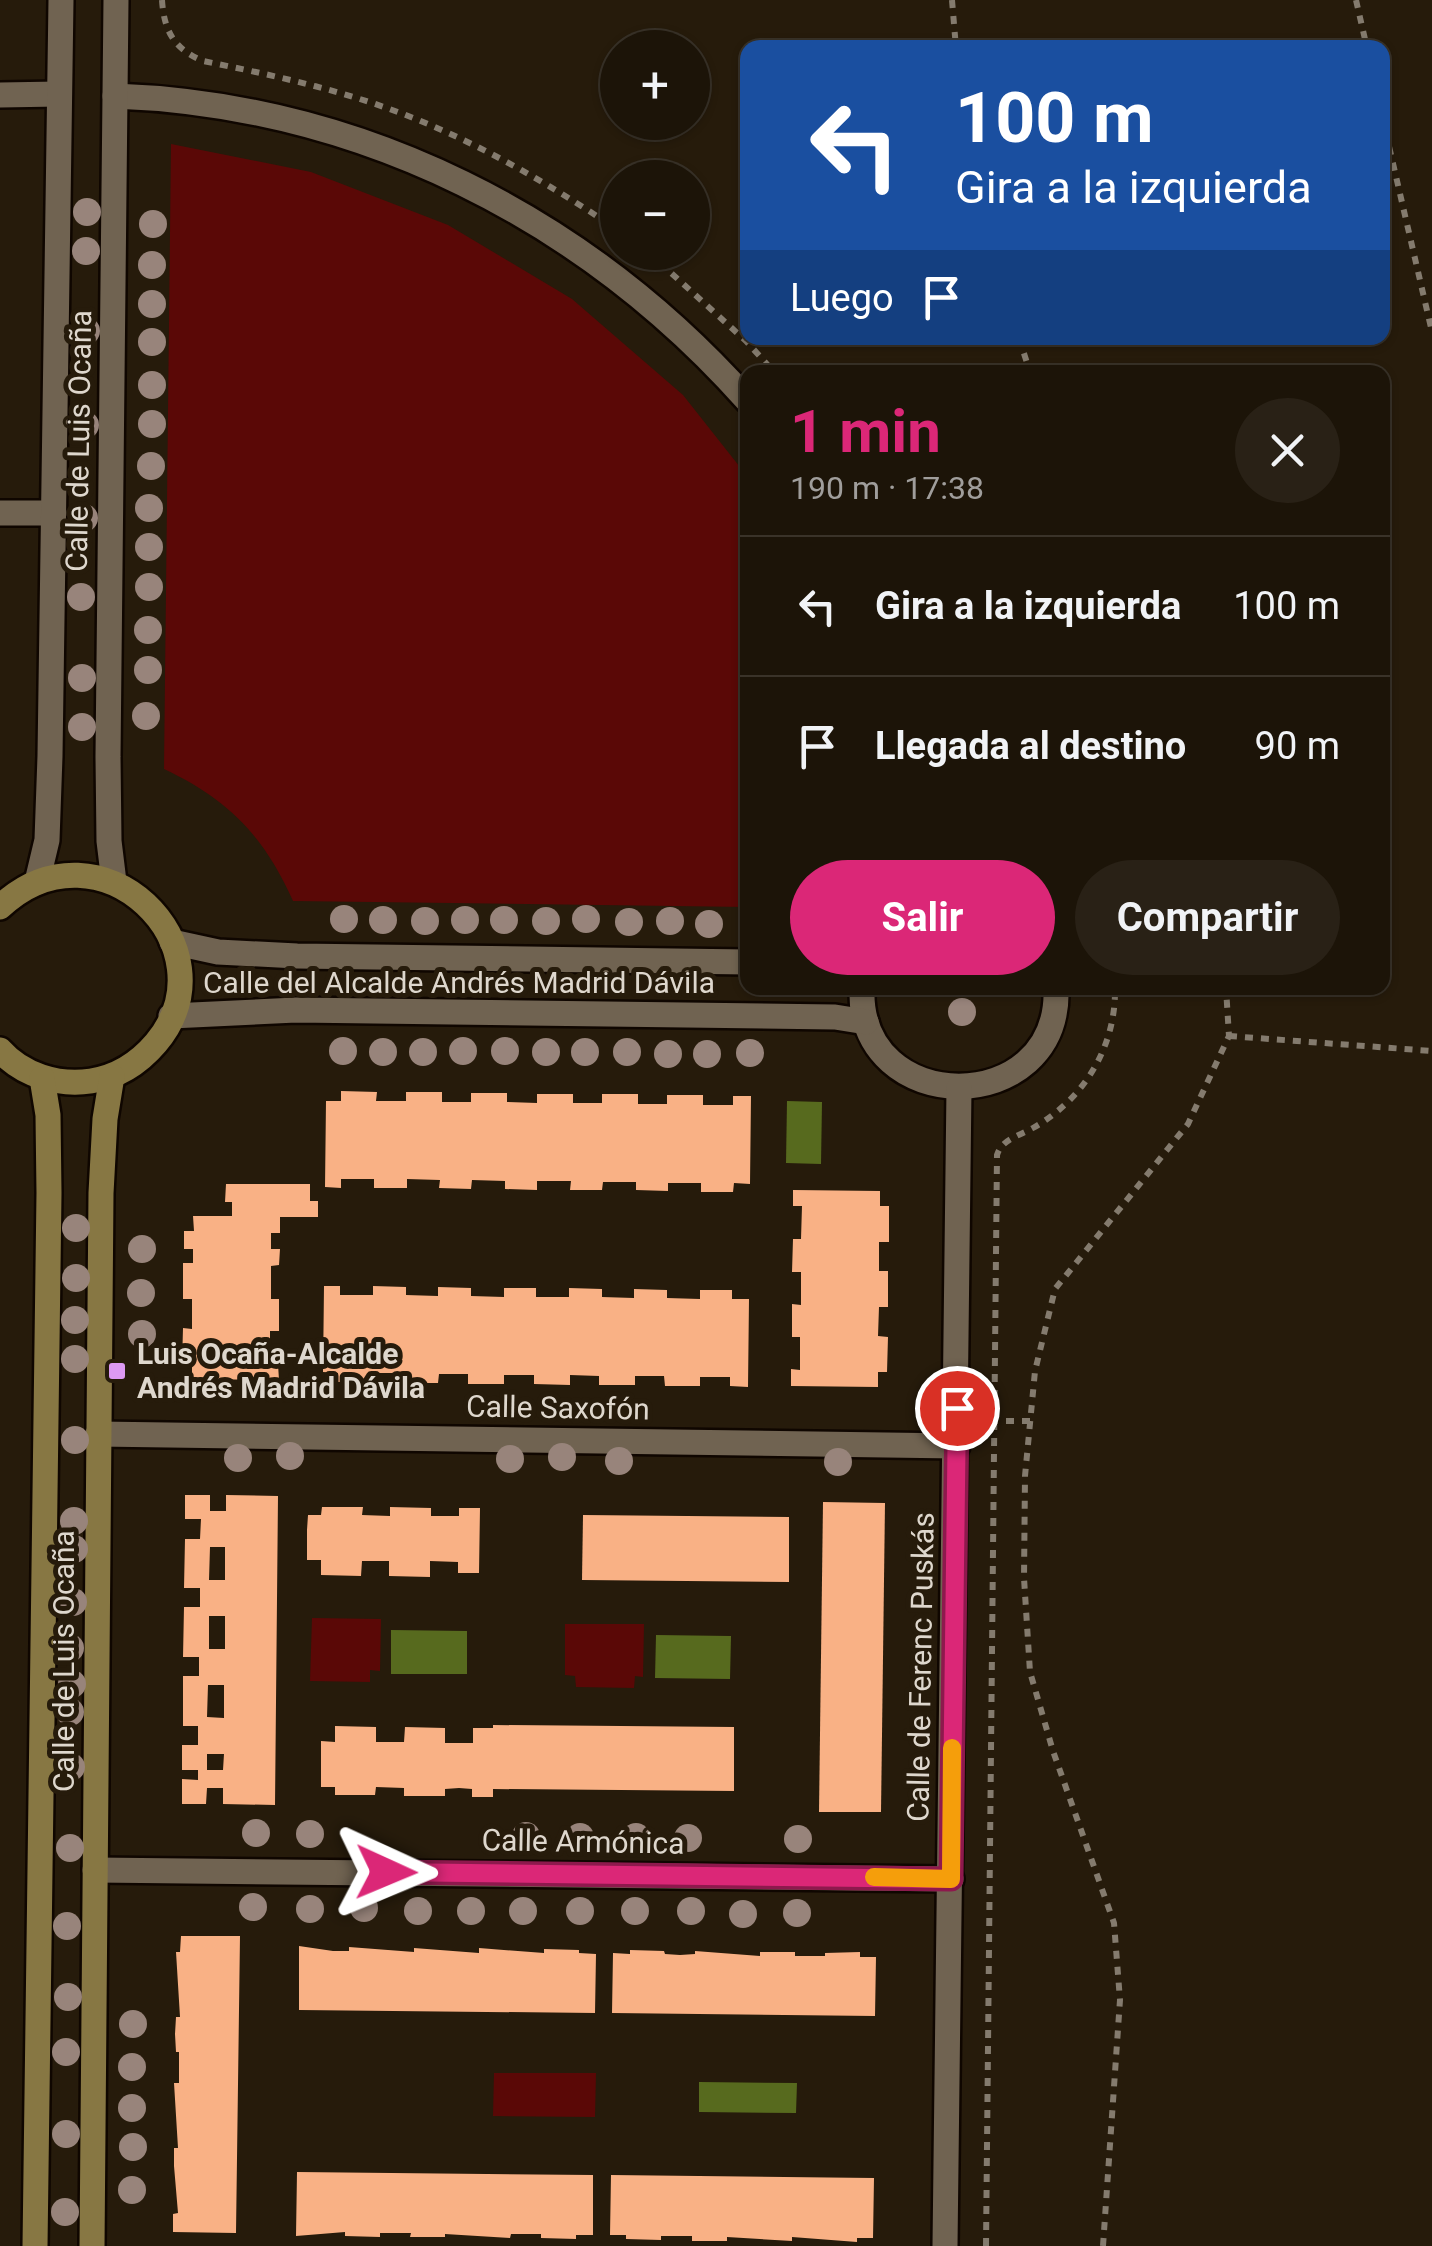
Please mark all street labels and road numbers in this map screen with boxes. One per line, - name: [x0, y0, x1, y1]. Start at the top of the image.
- street label: Calle de Luis Ocaña: [59, 310, 98, 572]
- street label: Calle del Alcalde Andrés Madrid Dávila: [203, 965, 715, 1000]
- street label: Calle Saxofón: [466, 1388, 650, 1427]
- street label: Calle de Ferenc Puskás: [900, 1512, 941, 1822]
- street label: Calle de Luis Ocaña: [46, 1530, 81, 1792]
- street label: Calle Armónica: [481, 1822, 685, 1861]

